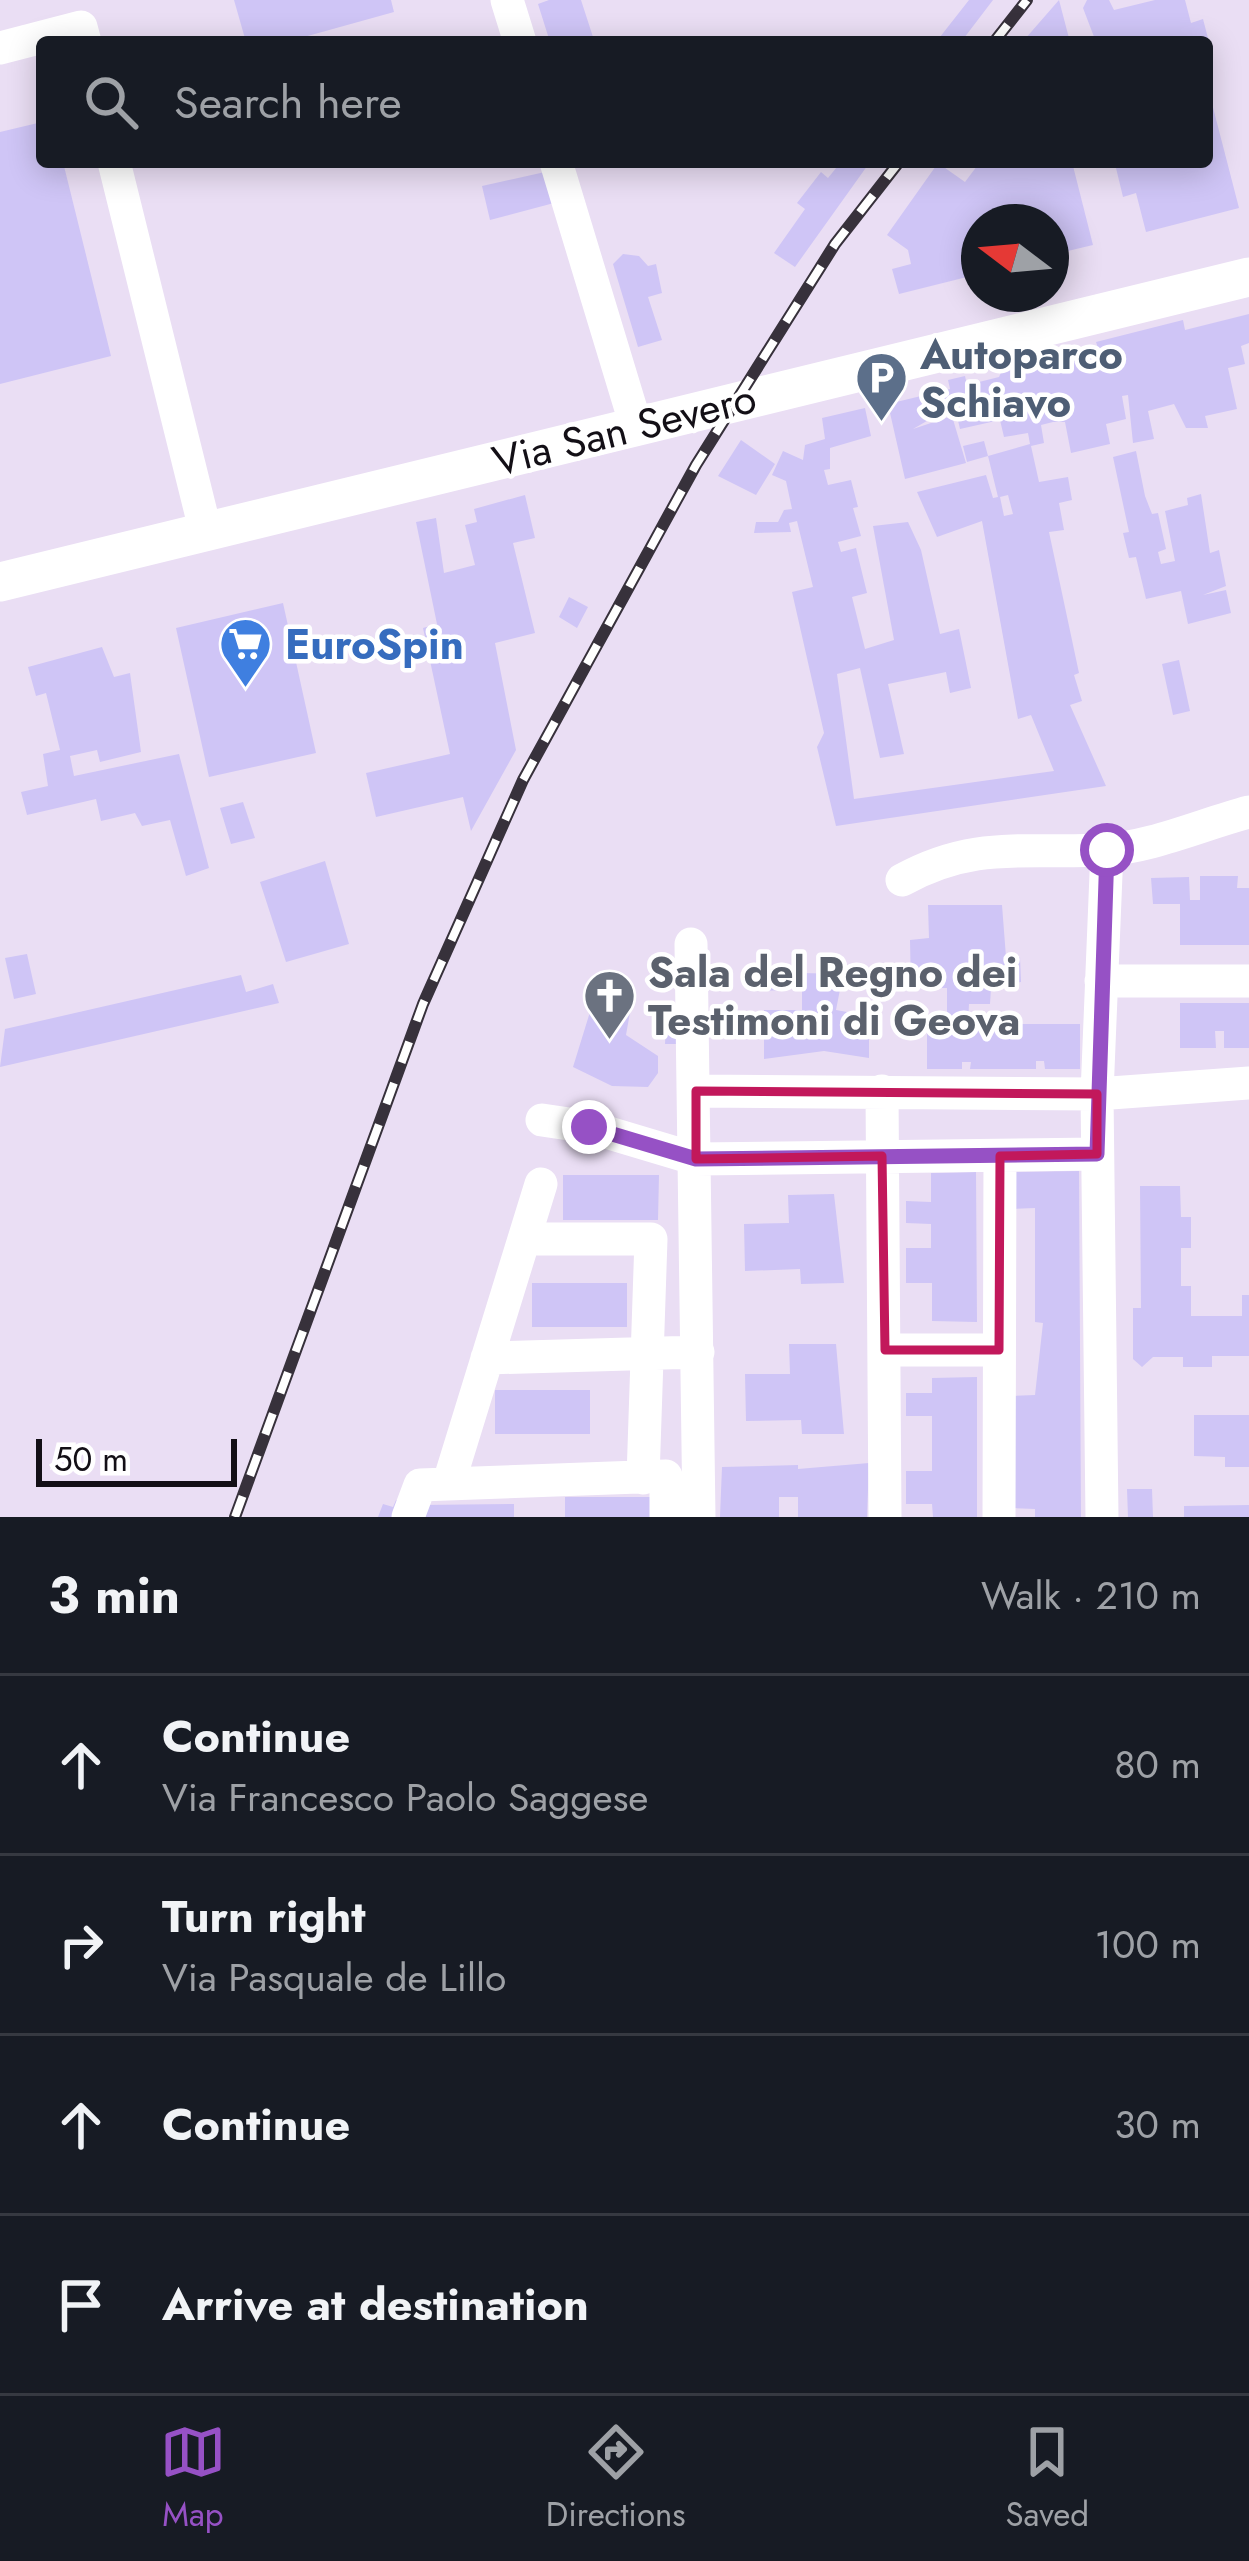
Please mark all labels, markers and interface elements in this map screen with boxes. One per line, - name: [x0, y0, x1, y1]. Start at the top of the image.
- search box: [36, 36, 1213, 168]
- icon: search: [78, 69, 144, 135]
- text: Search here: [174, 70, 402, 135]
- north arrow: [961, 204, 1069, 312]
- place label: Autoparco Schiavo: [919, 324, 1123, 433]
- parking icon: Autoparco Schiavo: [853, 350, 909, 424]
- street label: Via San Severo: [486, 367, 762, 492]
- place label: EuroSpin: [285, 614, 464, 675]
- supermarket icon: EuroSpin: [218, 616, 274, 690]
- route start: [1080, 823, 1134, 877]
- place label: Sala del Regno dei Testimoni di Geova: [648, 942, 1020, 1051]
- church icon: Sala del Regno dei Testimoni di Geova: [581, 968, 637, 1042]
- route end: [562, 1100, 616, 1154]
- scale bar: [36, 1433, 237, 1486]
- text: 50 m: [54, 1436, 128, 1483]
- text: 3 min: [48, 1558, 180, 1632]
- text: Walk · 210 m: [981, 1567, 1201, 1624]
- text: Continue: [162, 1704, 350, 1769]
- icon: ahead: [48, 1732, 114, 1798]
- text: 80 m: [1114, 1736, 1201, 1793]
- text: Via Francesco Paolo Saggese: [162, 1769, 648, 1826]
- text: Turn right: [162, 1884, 366, 1949]
- icon: right: [48, 1912, 114, 1978]
- text: 100 m: [1095, 1916, 1201, 1973]
- text: Via Pasquale de Lillo: [162, 1949, 506, 2006]
- icon: ahead: [48, 2092, 114, 2158]
- text: Continue: [162, 2092, 350, 2157]
- text: 30 m: [1114, 2096, 1201, 2153]
- icon: arrive: [48, 2272, 114, 2338]
- text: Arrive at destination: [162, 2272, 589, 2337]
- tab: Map: [160, 2419, 226, 2538]
- tab: Directions: [546, 2419, 686, 2538]
- tab: Saved: [1005, 2419, 1089, 2538]

